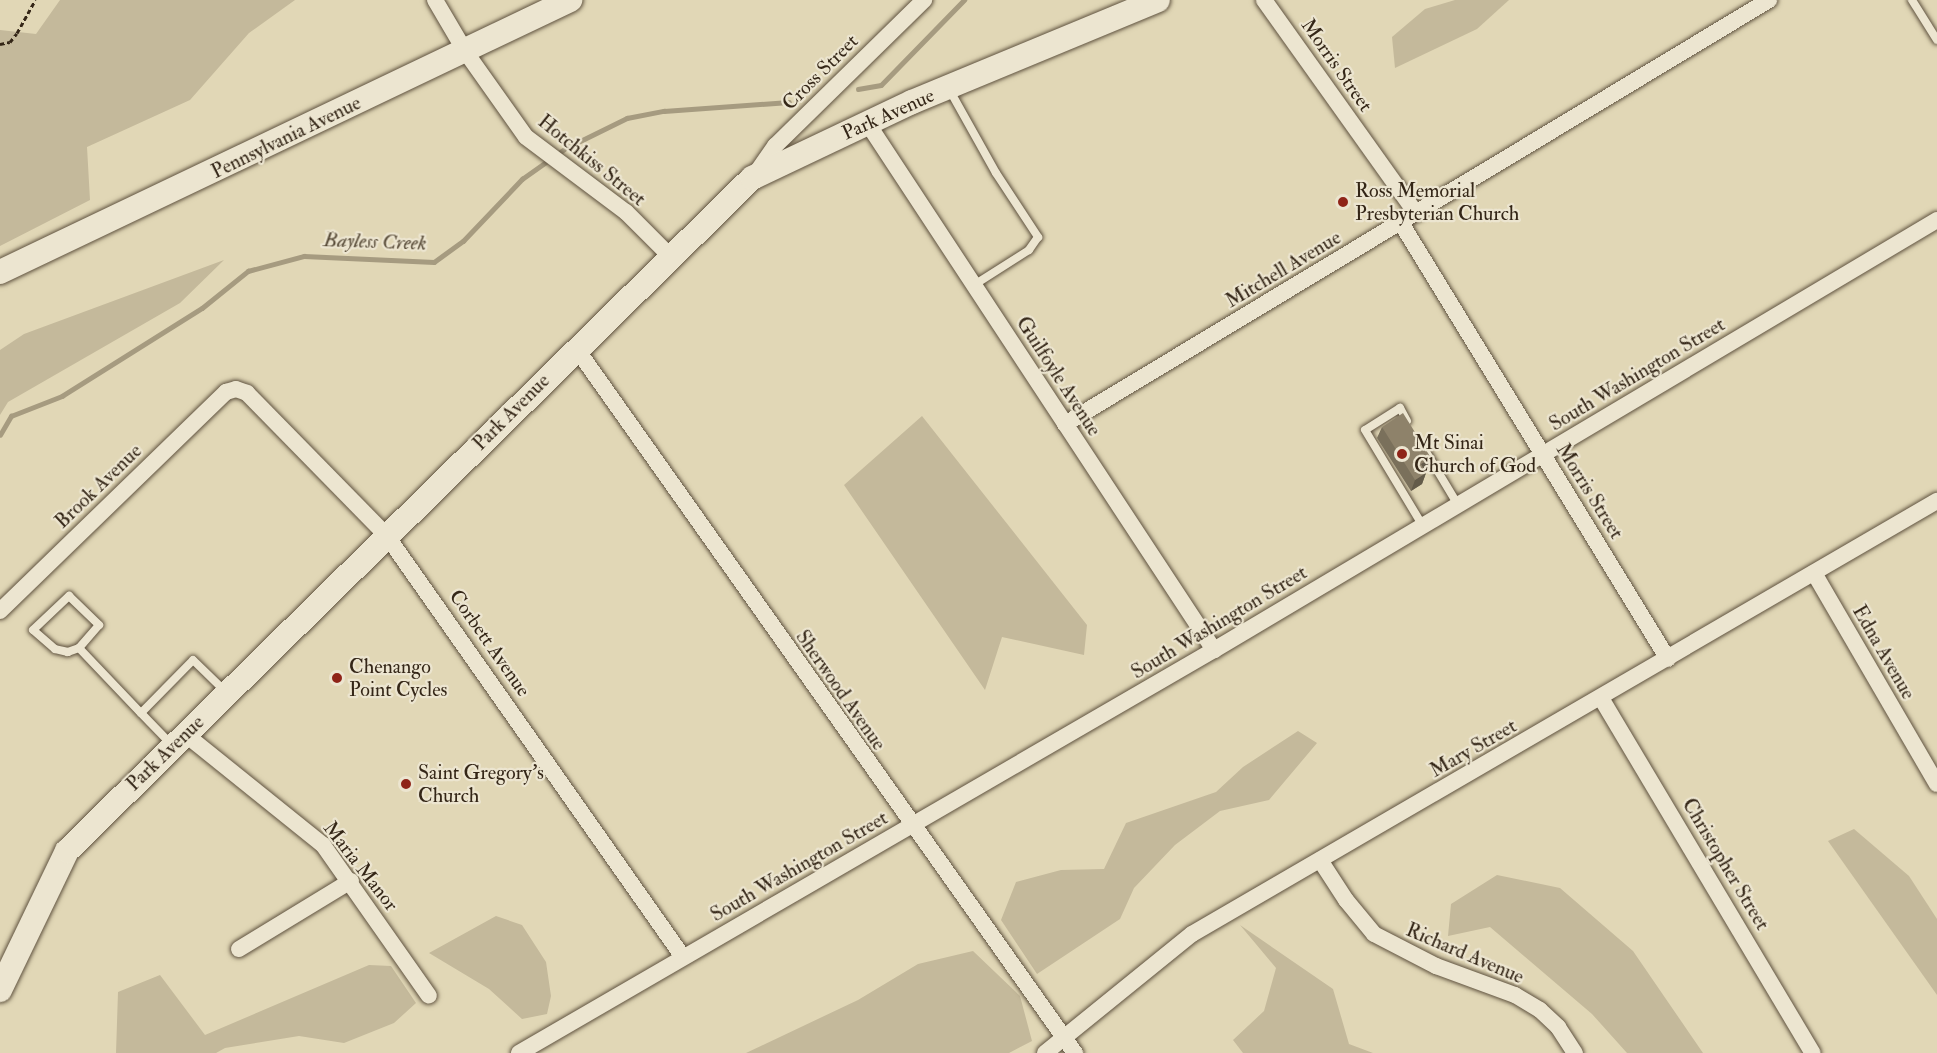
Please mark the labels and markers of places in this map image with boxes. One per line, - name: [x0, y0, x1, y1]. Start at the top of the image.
- place label: Ross Memorial Presbyterian Church: [1355, 178, 1519, 225]
- marker: Ross Memorial Presbyterian Church: [1336, 195, 1350, 209]
- place label: Mt Sinai Church of God: [1414, 430, 1536, 477]
- marker: Mt Sinai Church of God: [1395, 447, 1409, 461]
- place label: Chenango Point Cycles: [349, 654, 447, 701]
- marker: Chenango Point Cycles: [330, 671, 344, 685]
- place label: Saint Gregory's Church: [418, 760, 544, 807]
- marker: Saint Gregory's Church: [399, 777, 413, 791]

